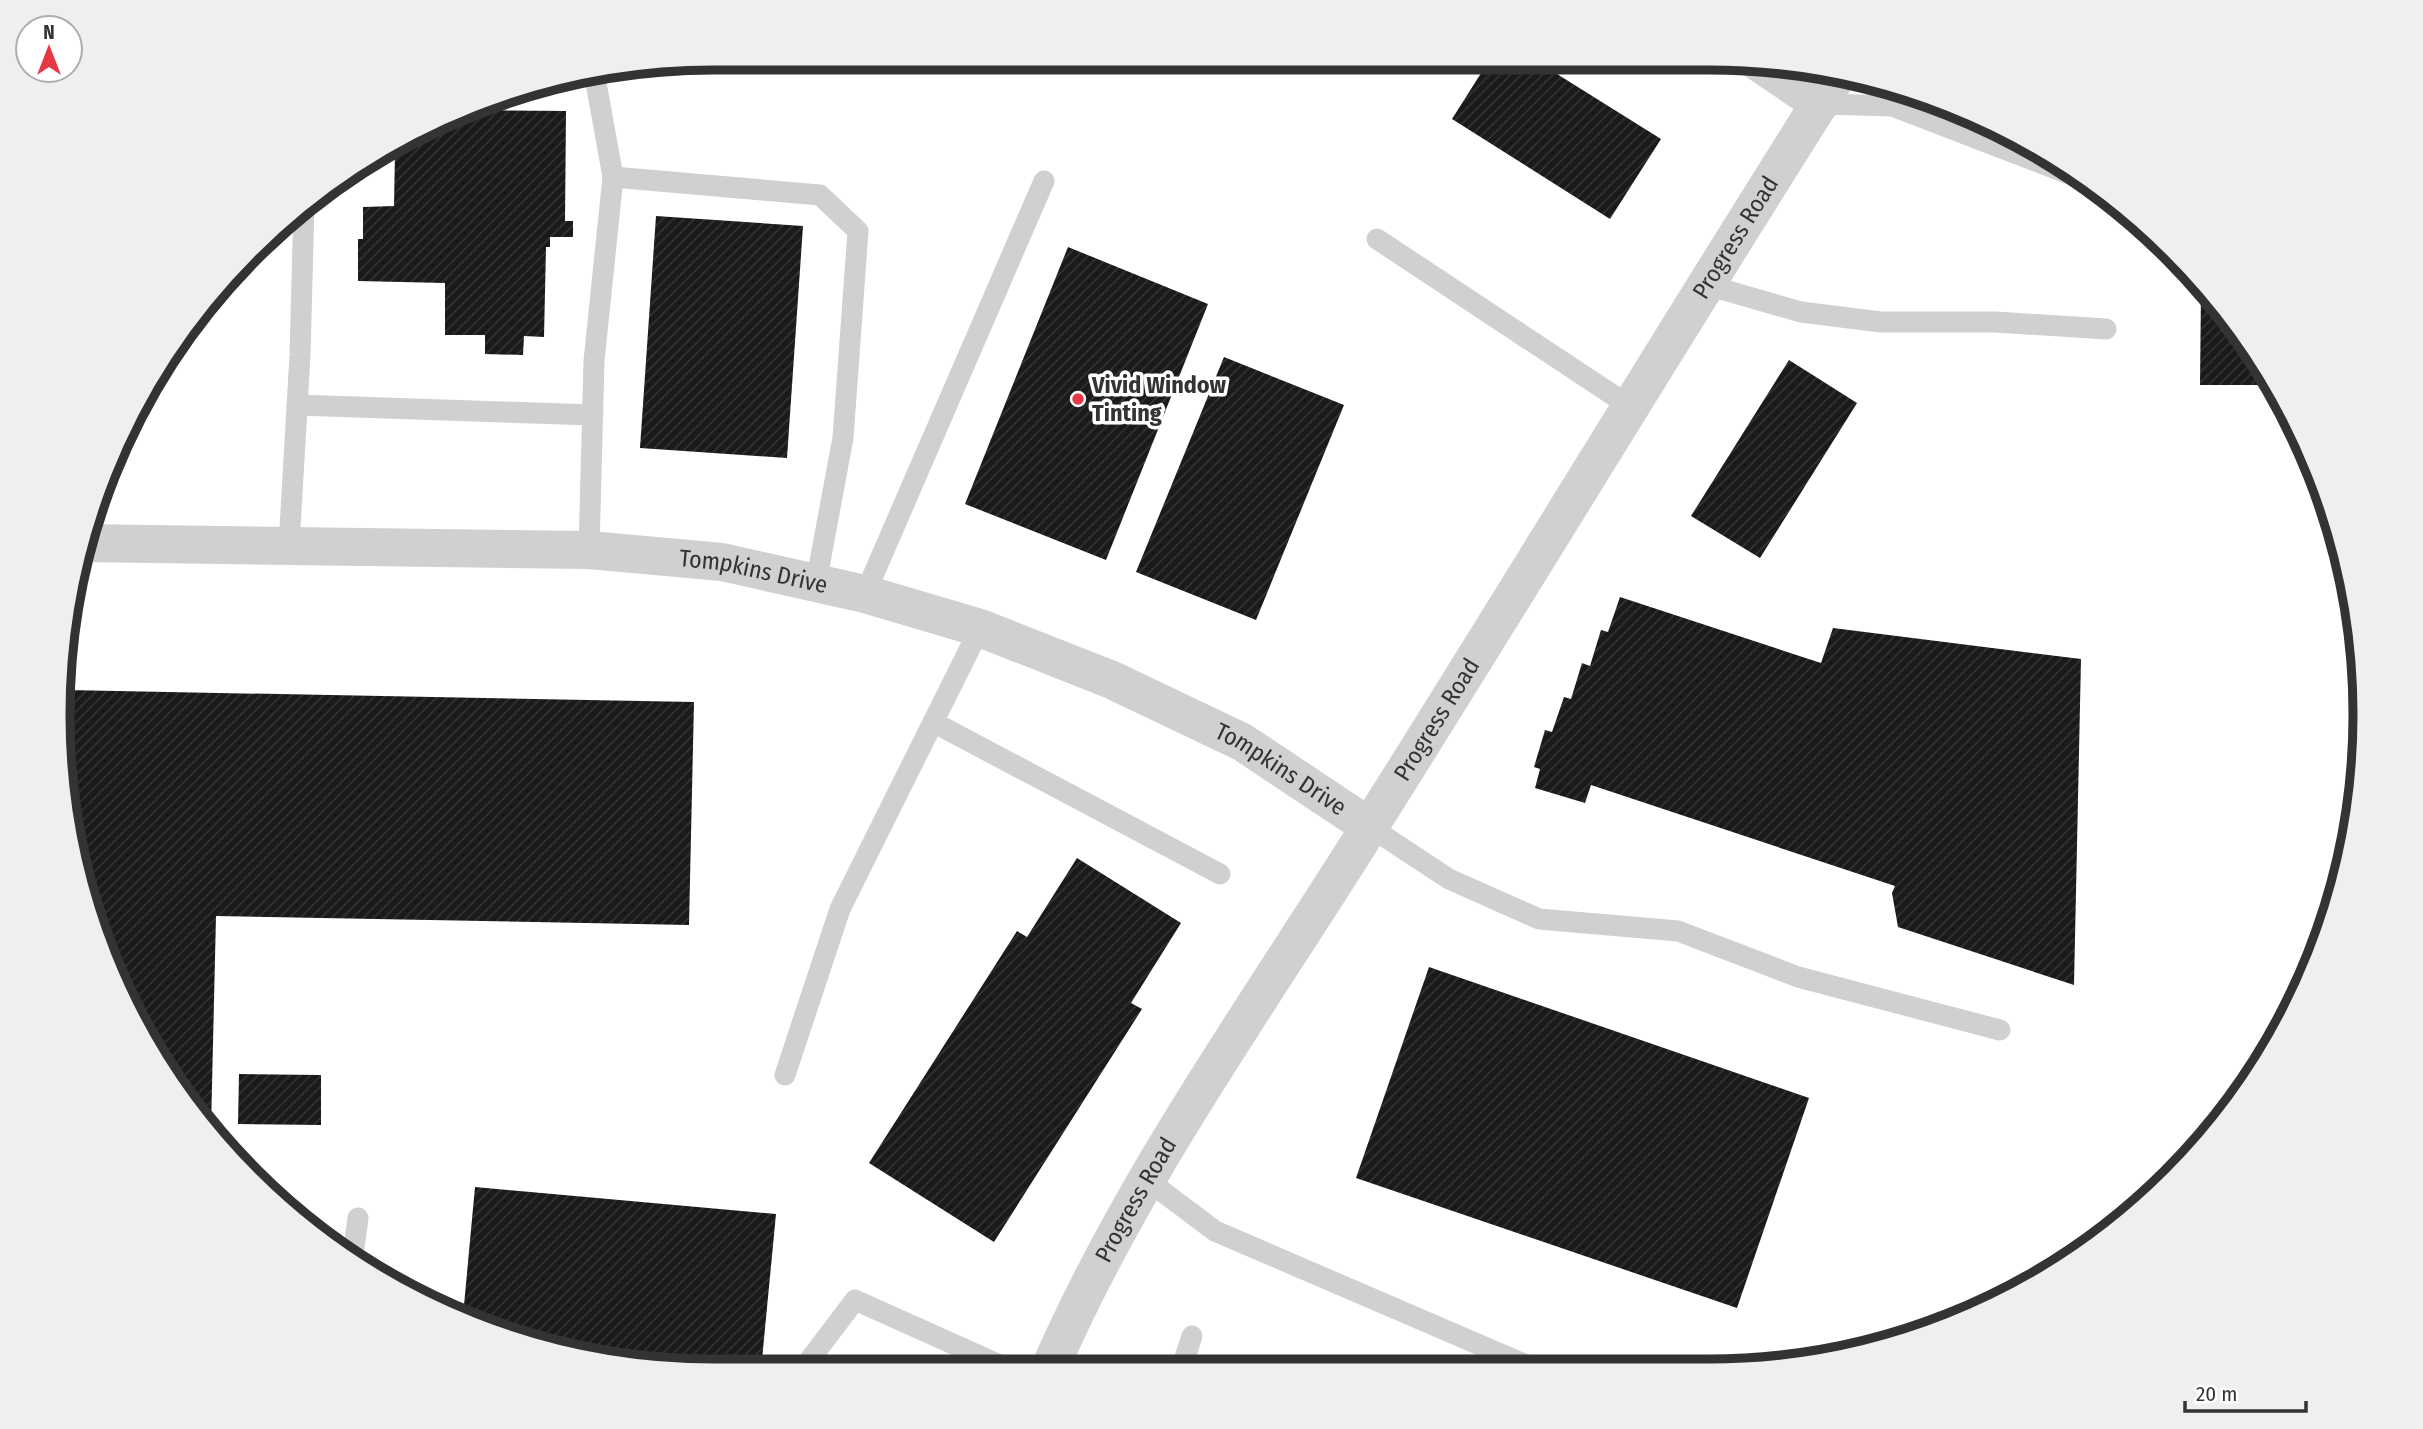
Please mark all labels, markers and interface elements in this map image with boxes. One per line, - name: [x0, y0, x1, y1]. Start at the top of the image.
- north arrow: [14, 14, 84, 84]
- text: N: [43, 21, 55, 44]
- street label: Progress Road: [1687, 171, 1784, 304]
- place label: Vivid Window Tinting: [1091, 371, 1227, 427]
- marker: Vivid Window Tinting: [1070, 391, 1086, 407]
- street label: Tompkins Drive: [678, 544, 830, 599]
- street label: Progress Road: [1388, 653, 1485, 786]
- street label: Tompkins Drive: [1211, 717, 1352, 821]
- street label: Progress Road: [1089, 1133, 1182, 1267]
- scale bar: [2185, 1370, 2306, 1414]
- text: 20 m: [2196, 1381, 2237, 1407]

